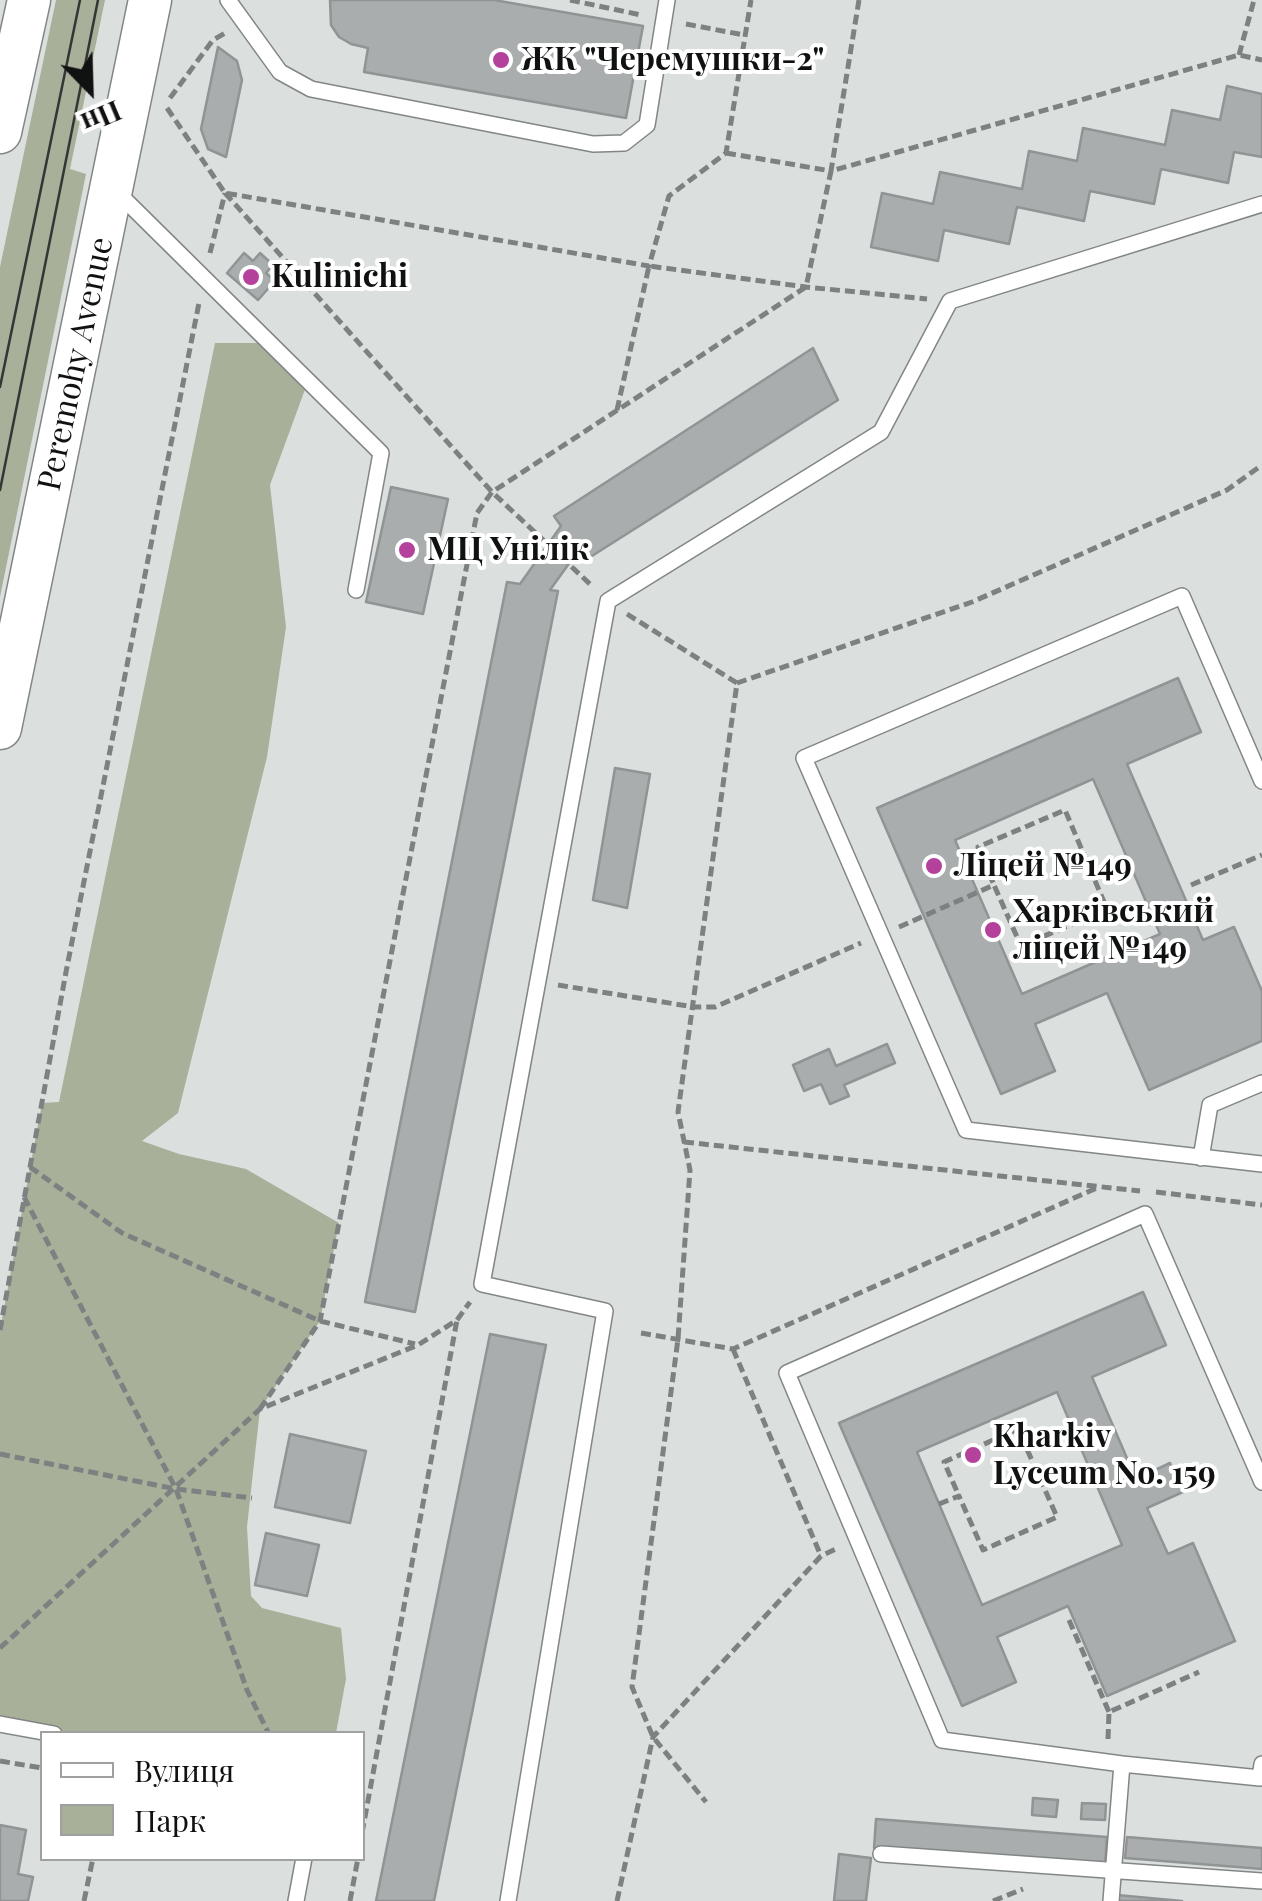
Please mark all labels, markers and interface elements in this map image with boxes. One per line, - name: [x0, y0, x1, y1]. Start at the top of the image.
- north arrow: [40, 40, 140, 140]
- place label: ЖК "Черемушки-2": [521, 41, 824, 79]
- marker: ЖК "Черемушки-2": [490, 49, 512, 71]
- text: Пн: [76, 93, 128, 143]
- street label: Peremohy Avenue: [30, 234, 122, 494]
- place label: Kulinichi: [271, 258, 408, 296]
- marker: Kulinichi: [240, 266, 262, 288]
- place label: МЦ Унілік: [427, 531, 589, 569]
- marker: МЦ Унілік: [396, 539, 418, 561]
- place label: Ліцей №149: [954, 847, 1132, 885]
- marker: Ліцей №149: [923, 855, 945, 877]
- place label: Харківський ліцей №149: [1013, 893, 1214, 968]
- marker: Харківський ліцей №149: [982, 919, 1004, 941]
- place label: Kharkiv Lyceum No. 159: [993, 1418, 1216, 1493]
- marker: Kharkiv Lyceum No. 159: [962, 1444, 984, 1466]
- legend: [40, 1731, 365, 1861]
- text: Вулиця: [134, 1750, 234, 1790]
- text: Парк: [134, 1800, 206, 1840]

